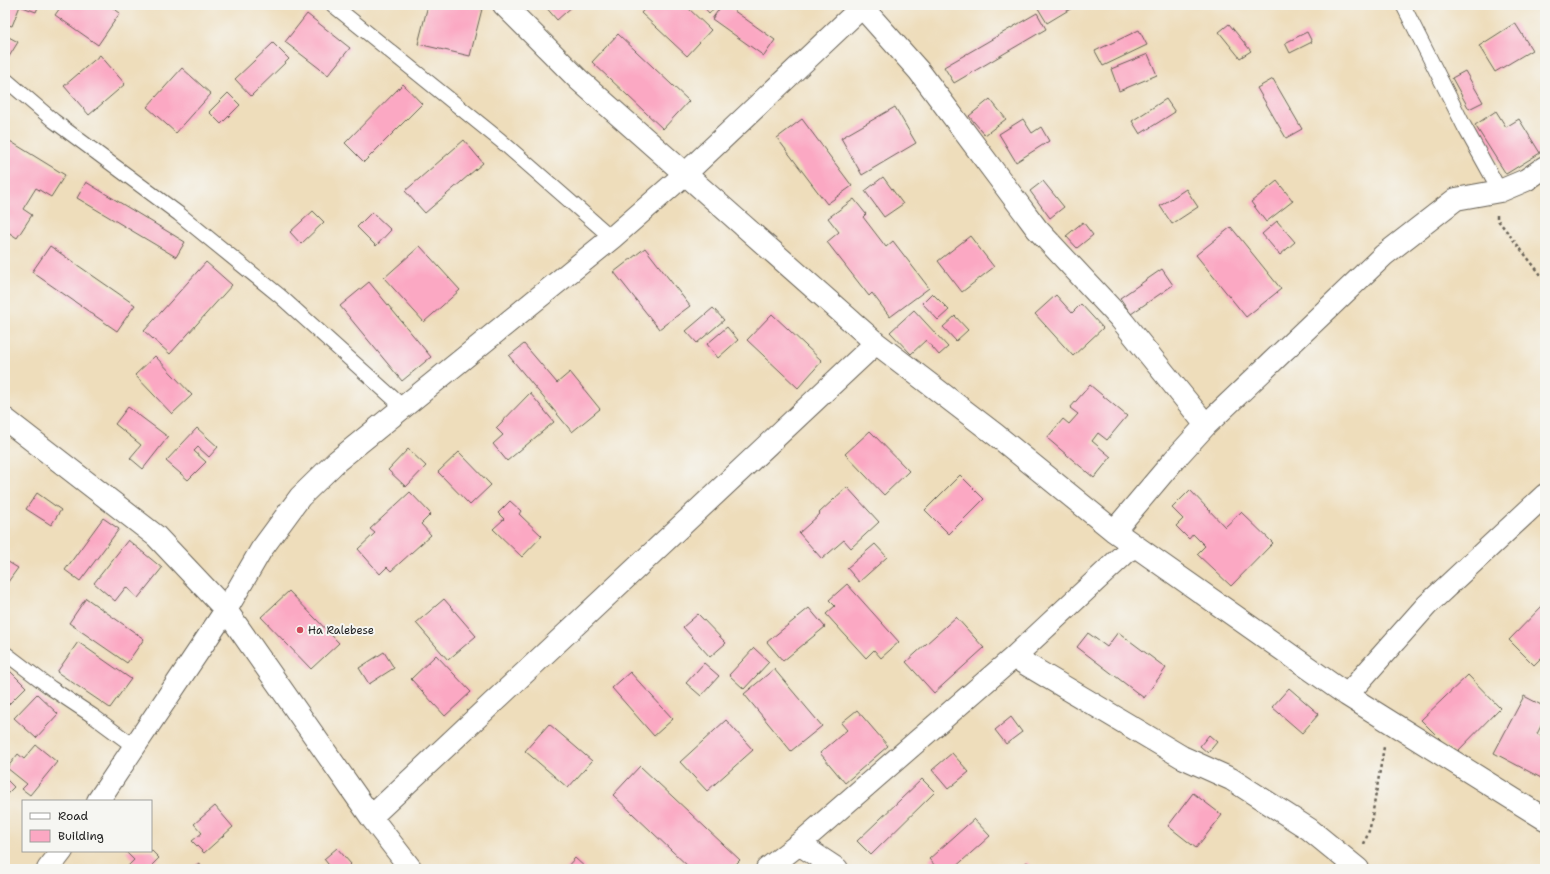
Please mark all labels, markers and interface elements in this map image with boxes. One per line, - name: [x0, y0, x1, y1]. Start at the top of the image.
- place label: Ha Ralebese: [308, 623, 374, 638]
- marker: Ha Ralebese: [295, 625, 305, 635]
- legend: [22, 800, 152, 852]
- text: Road: [58, 808, 89, 824]
- text: Building: [58, 828, 104, 844]

